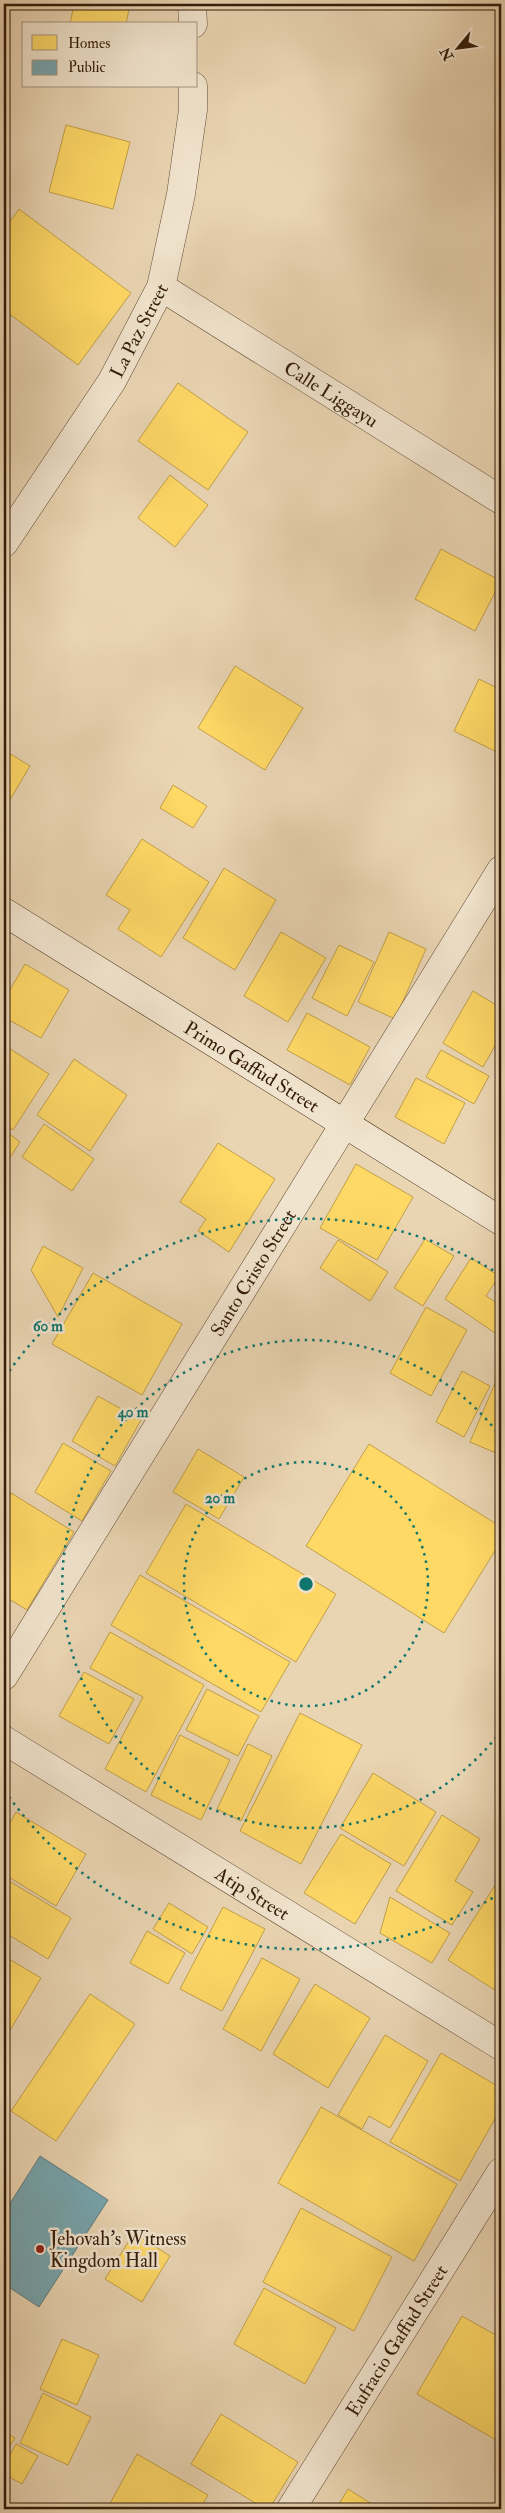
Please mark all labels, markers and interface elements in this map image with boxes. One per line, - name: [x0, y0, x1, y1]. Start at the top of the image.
- legend: [22, 22, 198, 88]
- north arrow: [432, 22, 482, 72]
- text: Homes: [68, 34, 110, 53]
- text: N: [436, 44, 458, 65]
- text: Public: [68, 58, 106, 77]
- street label: La Paz Street: [105, 279, 174, 382]
- street label: Calle Liggayu: [279, 356, 383, 433]
- street label: Primo Gaffud Street: [179, 1016, 323, 1118]
- street label: Santo Cristo Street: [205, 1205, 302, 1341]
- text: 60 m: [33, 1317, 63, 1336]
- text: 40 m: [117, 1403, 149, 1422]
- text: 20 m: [205, 1489, 235, 1508]
- centre of rings: [297, 1575, 315, 1593]
- street label: Atip Street: [210, 1862, 294, 1926]
- place label: Jehovah's Witness Kingdom Hall: [49, 2227, 186, 2273]
- marker: Jehovah's Witness Kingdom Hall: [34, 2243, 46, 2255]
- street label: Eufracio Gaffud Street: [341, 2260, 453, 2421]

